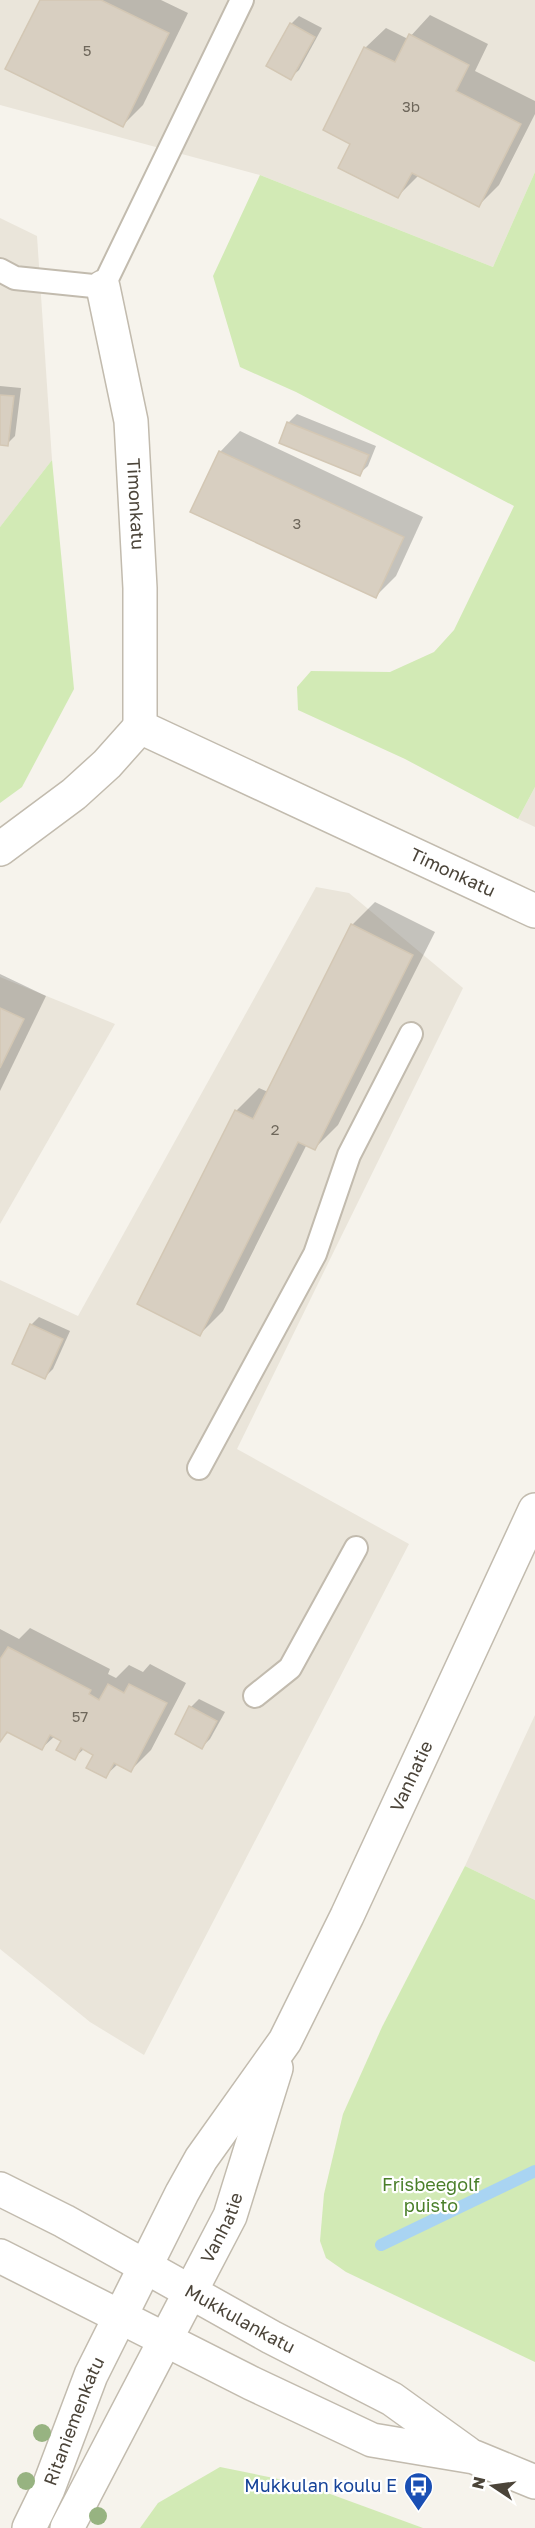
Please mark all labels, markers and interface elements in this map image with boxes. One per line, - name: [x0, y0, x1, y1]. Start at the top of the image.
- house number: 5: [83, 41, 91, 59]
- house number: 3b: [402, 97, 420, 115]
- street label: Timonkatu: [123, 457, 150, 550]
- house number: 3: [293, 514, 301, 532]
- street label: Timonkatu: [407, 842, 499, 901]
- house number: 2: [271, 1120, 279, 1138]
- house number: 57: [72, 1707, 88, 1725]
- street label: Vanhatie: [385, 1737, 437, 1815]
- park label: Frisbeegolf puisto: [382, 2173, 480, 2216]
- street label: Vanhatie: [195, 2190, 247, 2267]
- street label: Mukkulankatu: [181, 2279, 299, 2358]
- street label: Ritaniemenkatu: [38, 2353, 108, 2488]
- north arrow: [463, 2456, 523, 2516]
- bus stop icon: Mukkulan koulu E: [402, 2470, 434, 2512]
- place label: Mukkulan koulu E: [244, 2474, 397, 2496]
- text: N: [467, 2474, 489, 2491]

